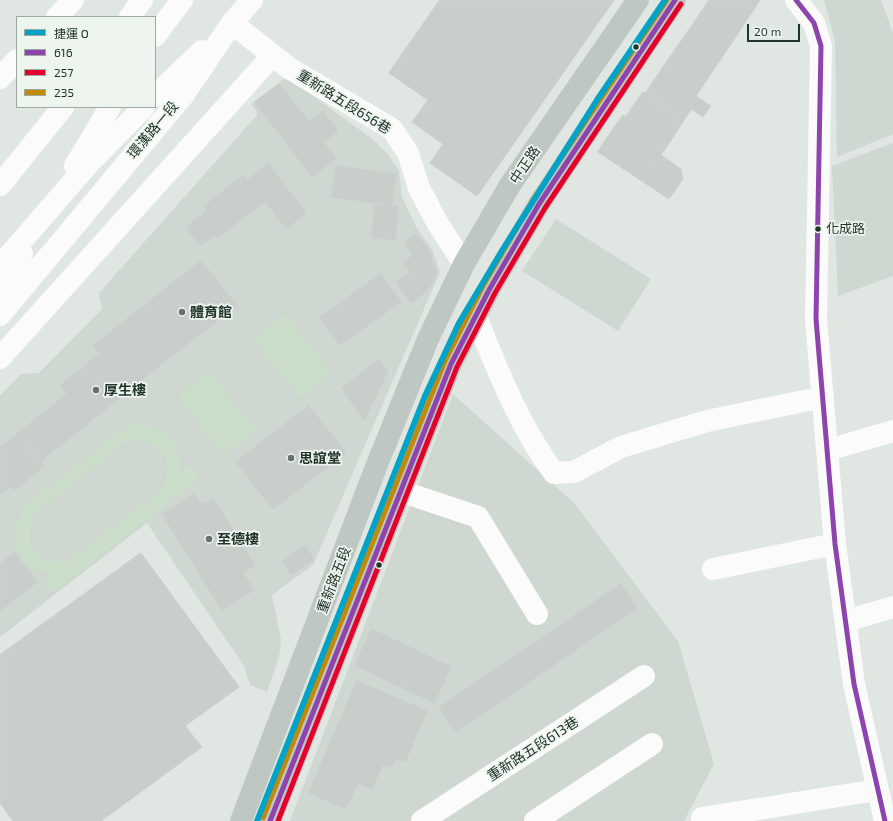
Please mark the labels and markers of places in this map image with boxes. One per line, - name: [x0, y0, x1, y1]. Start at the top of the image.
- unlabelled marker: [631, 42, 641, 52]
- place label: 化成路: [826, 221, 865, 237]
- marker: 化成路: [813, 224, 823, 234]
- place label: 體育館: [190, 304, 232, 320]
- marker: 體育館: [177, 307, 187, 317]
- place label: 厚生樓: [104, 382, 146, 398]
- marker: 厚生樓: [91, 385, 101, 395]
- place label: 思誼堂: [299, 450, 341, 466]
- marker: 思誼堂: [286, 453, 296, 463]
- place label: 至德樓: [217, 531, 259, 547]
- marker: 至德樓: [204, 534, 214, 544]
- unlabelled marker: [374, 560, 384, 570]

